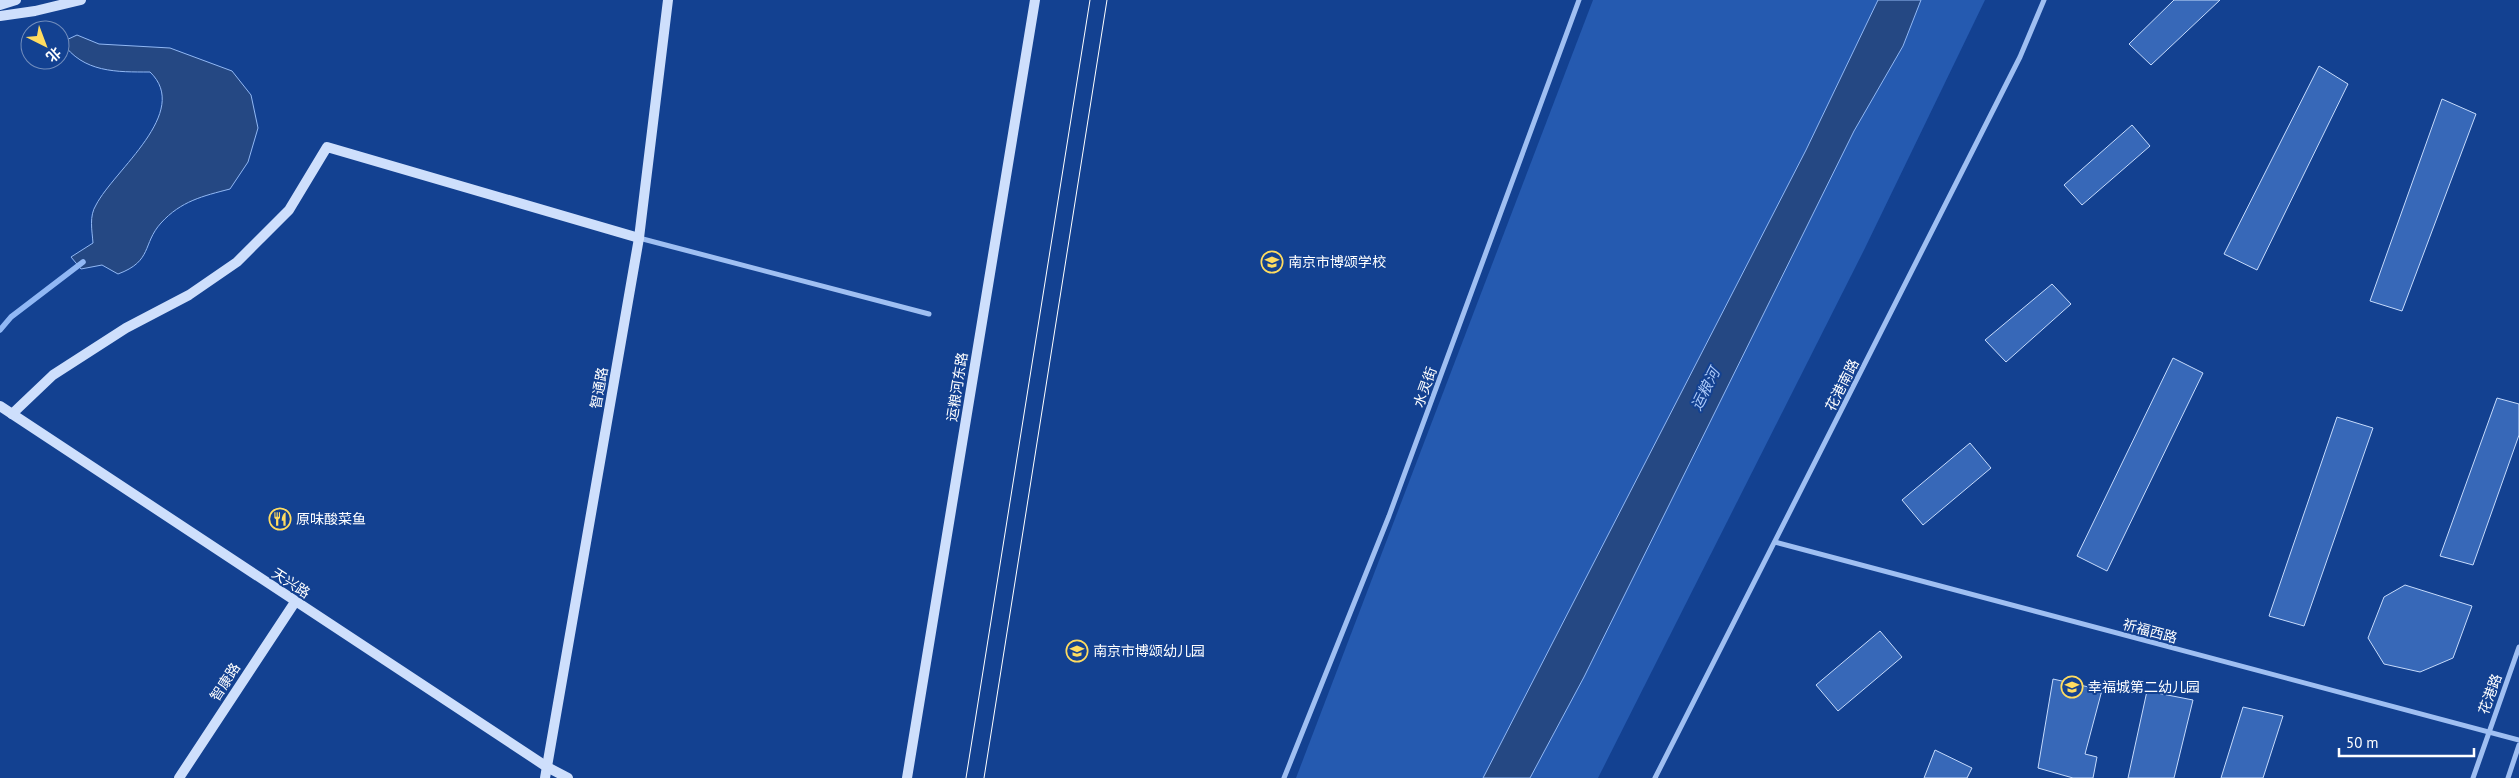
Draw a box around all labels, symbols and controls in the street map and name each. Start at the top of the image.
north arrow [20,20,70,70]
text: 北 [42,43,65,66]
school or university icon: 南京市博颂学校 [1260,250,1284,274]
place label: 南京市博颂学校 [1288,253,1386,271]
street label: 运粮河东路 [943,351,971,423]
street label: 花港南路 [1821,356,1863,414]
water label: 运粮河 [1686,362,1725,413]
street label: 水灵街 [1409,364,1441,410]
street label: 智通路 [586,366,612,410]
restaurant icon: 原味酸菜鱼 [268,507,292,531]
place label: 原味酸菜鱼 [296,510,366,528]
street label: 天兴路 [268,564,314,602]
street label: 祈福西路 [2121,615,2179,647]
school or university icon: 南京市博颂幼儿园 [1065,639,1089,663]
place label: 南京市博颂幼儿园 [1093,642,1205,660]
street label: 智康路 [206,659,244,705]
street label: 花港路 [2474,671,2506,717]
school or university icon: 幸福城第二幼儿园 [2060,675,2084,699]
place label: 幸福城第二幼儿园 [2088,678,2200,696]
scale bar [2339,726,2474,758]
text: 50 m [2346,733,2379,752]

